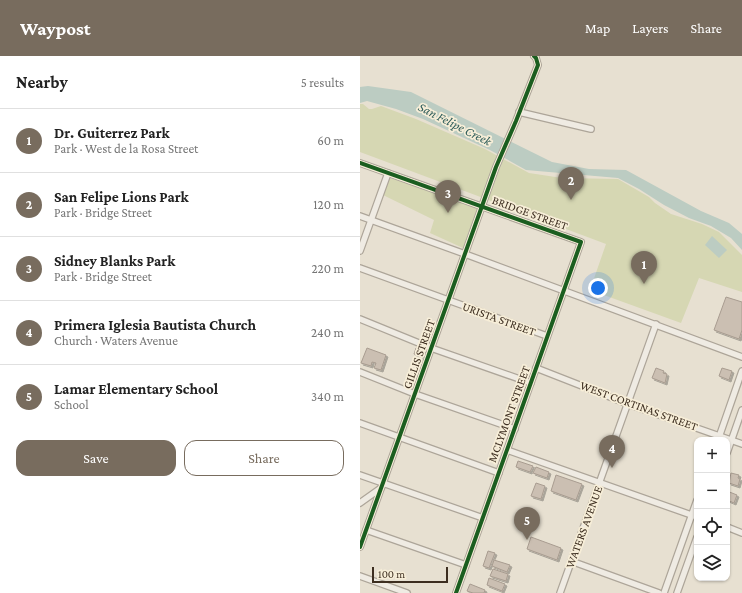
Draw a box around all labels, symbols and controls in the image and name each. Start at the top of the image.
text: Waypost [20,18,91,39]
text: Map [585,20,610,36]
text: Layers [632,20,669,36]
text: Share [691,20,722,36]
text: Nearby [16,73,68,92]
text: 5 results [301,75,344,90]
water label: San Felipe Creek [416,99,495,149]
text: Dr. Guiterrez Park [54,125,170,141]
text: 1 [27,133,31,148]
text: 60 m [317,133,344,148]
text: Park · West de la Rosa Street [54,141,198,156]
pin: 2 [558,167,584,200]
pin: 3 [435,180,461,213]
text: San Felipe Lions Park [54,189,189,205]
street label: BRIDGE STREET [490,193,570,233]
text: 2 [26,197,32,212]
text: 120 m [313,197,344,212]
text: Park · Bridge Street [54,205,152,220]
pin: 1 [631,251,657,284]
text: Sidney Blanks Park [54,253,175,269]
text: 3 [26,261,32,276]
text: 220 m [311,261,344,276]
text: Park · Bridge Street [54,269,152,284]
your location [588,278,608,298]
street label: URISTA STREET [460,299,538,339]
text: Primera Iglesia Bautista Church [54,317,256,333]
street label: GILLIS STREET [400,317,438,391]
text: 4 [25,325,33,340]
text: 240 m [311,325,344,340]
text: Church · Waters Avenue [54,333,178,348]
street label: MCLYMONT STREET [485,363,533,464]
street label: WEST CORTINAS STREET [578,378,700,434]
text: Lamar Elementary School [54,381,218,397]
text: 5 [26,389,32,404]
text: 340 m [311,389,344,404]
text: School [54,397,89,412]
pin: 4 [599,435,625,468]
map controls [694,437,730,581]
button: + [694,437,730,473]
button: Save [16,440,176,476]
button: Share [184,440,344,476]
button: − [694,473,730,509]
street label: WATERS AVENUE [563,483,606,570]
pin: 5 [514,507,540,540]
button: locate [694,509,730,545]
button: layers [694,545,730,581]
scale bar [372,565,448,584]
text: 100 m [378,568,405,580]

